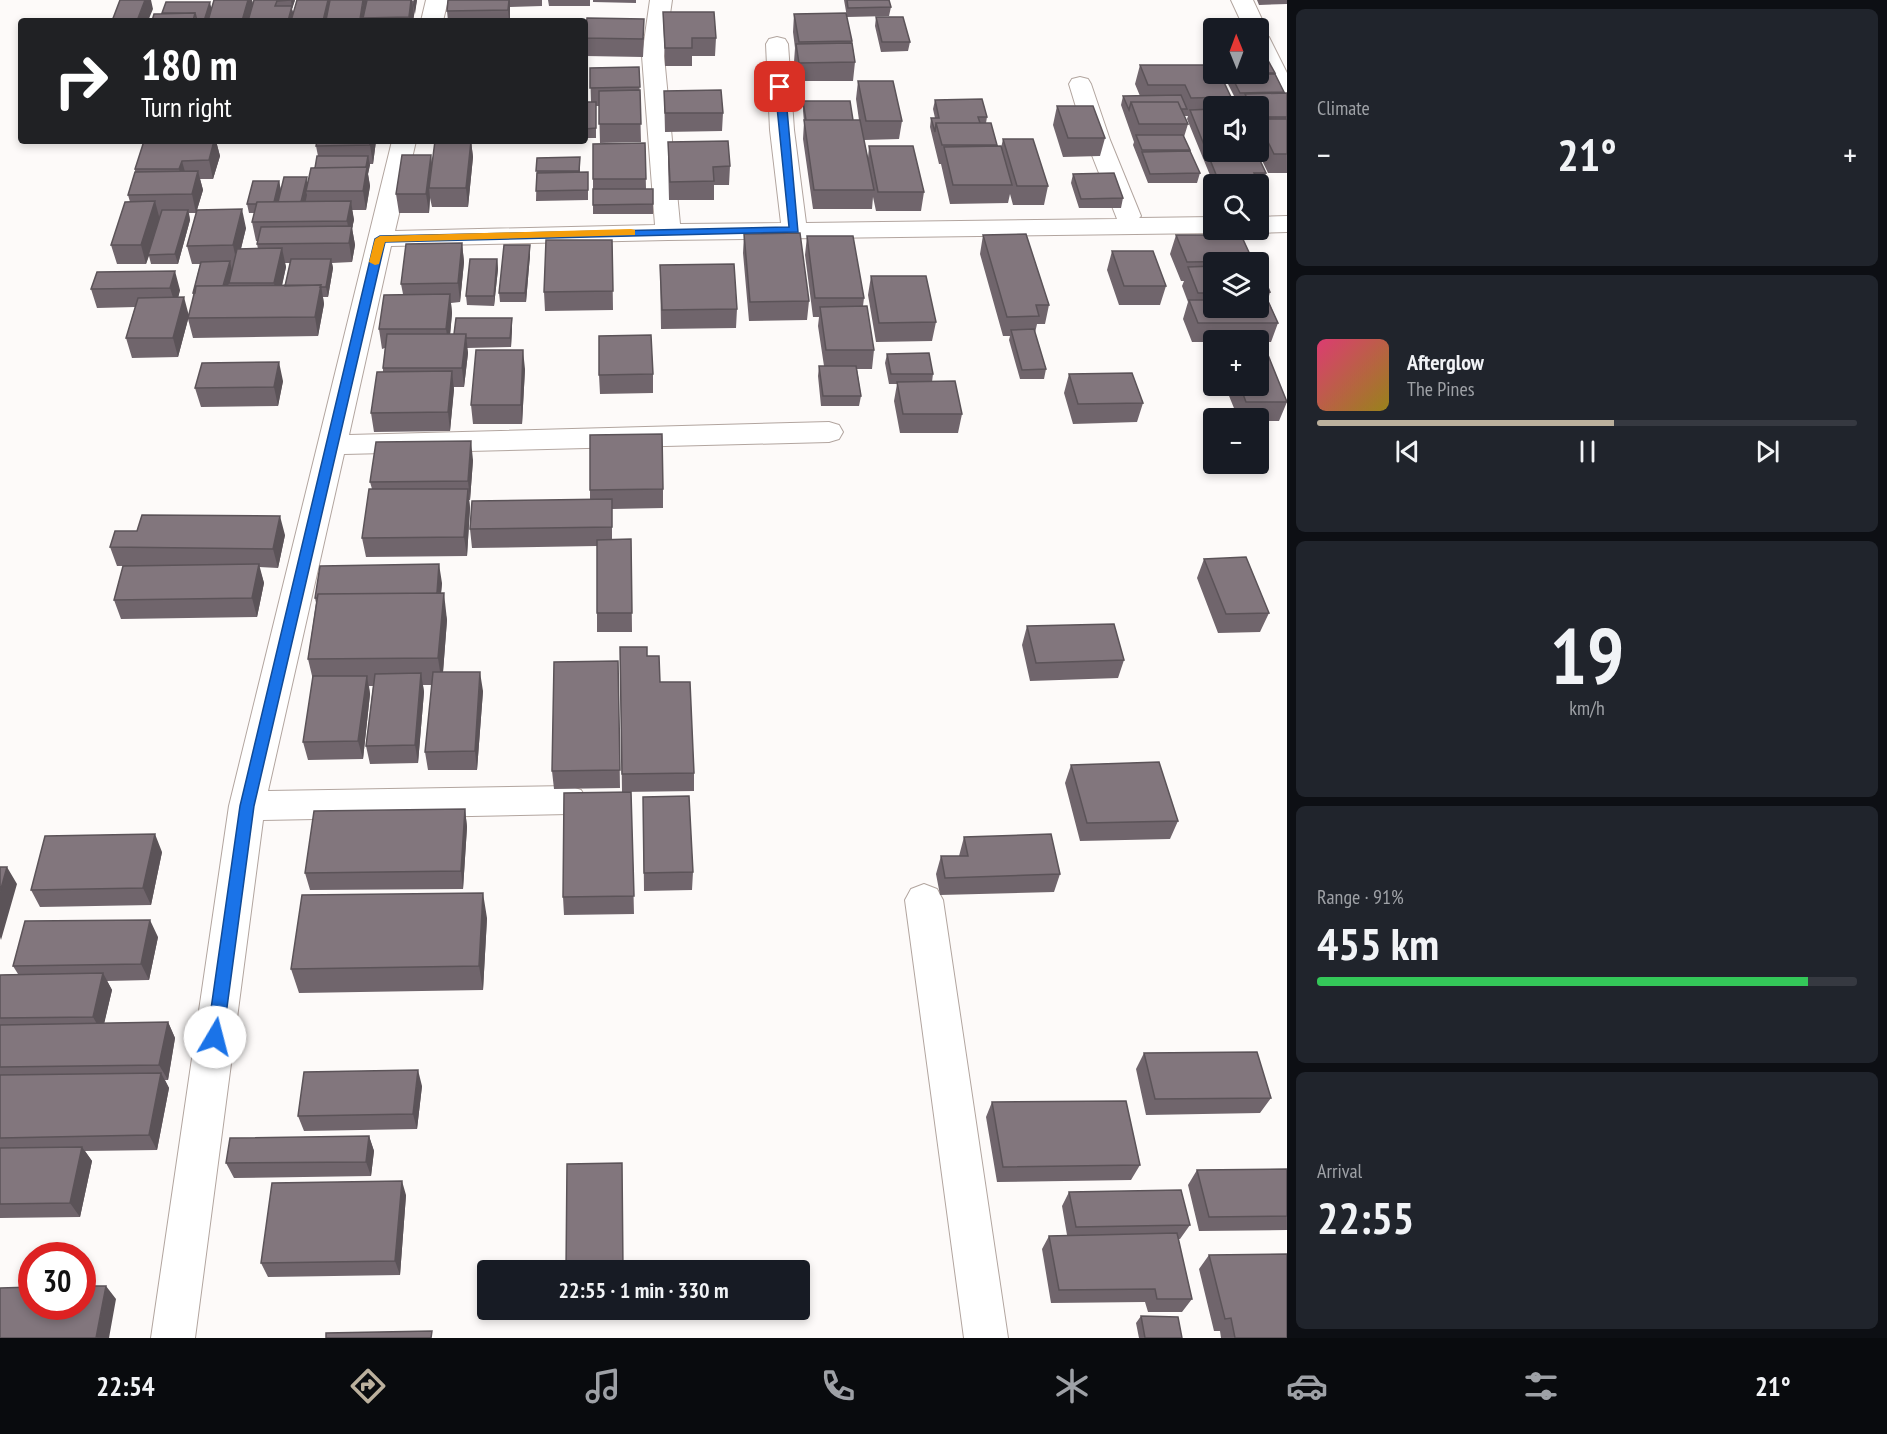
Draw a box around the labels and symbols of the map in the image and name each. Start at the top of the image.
north arrow [1203,18,1269,84]
pin [754,61,805,112]
position arrow [183,1005,247,1069]
speed limit sign: 30 [18,1242,96,1320]

